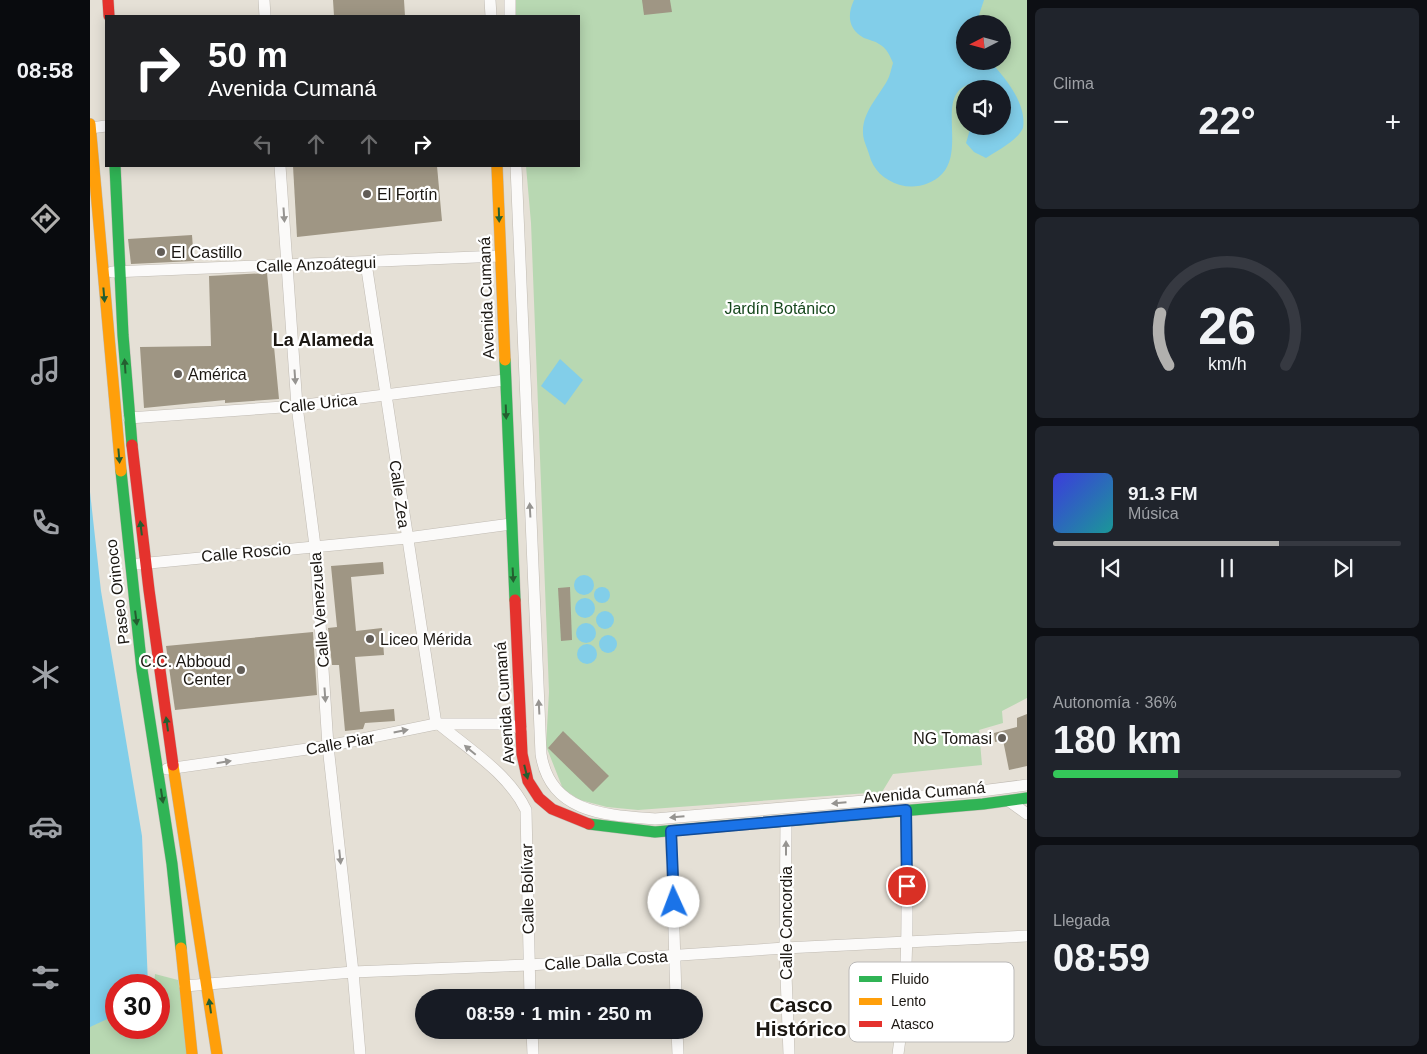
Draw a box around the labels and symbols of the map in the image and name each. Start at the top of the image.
north arrow [956,15,1011,70]
place label: El Fortín [377,186,437,203]
marker: El Fortín [361,188,373,200]
one-way arrow [280,207,288,223]
one-way arrow [495,207,503,223]
street label: Avenida Cumaná [476,236,497,359]
place label: El Castillo [171,244,242,261]
marker: El Castillo [155,246,167,258]
street label: Calle Anzoátegui [256,254,376,275]
one-way arrow [100,287,108,303]
park label: Jardín Botánico [724,300,836,317]
district label: La Alameda [273,330,374,350]
one-way arrow [121,358,129,374]
place label: América [188,366,247,383]
marker: América [172,368,184,380]
one-way arrow [292,369,300,385]
street label: Calle Urica [278,391,358,416]
one-way arrow [503,405,511,421]
one-way arrow [115,449,123,465]
street label: Calle Zea [386,459,413,529]
one-way arrow [525,502,533,518]
one-way arrow [137,520,145,536]
street label: Paseo Orinoco [103,538,132,646]
street label: Calle Roscio [201,540,292,565]
street label: Calle Venezuela [307,552,332,668]
one-way arrow [510,567,518,583]
one-way arrow [132,610,140,626]
place label: Liceo Mérida [380,631,472,648]
marker: Liceo Mérida [364,633,376,645]
street label: Avenida Cumaná [492,641,517,765]
place label: C.C. Abboud Center [140,653,232,688]
marker: C.C. Abboud Center [235,664,247,676]
one-way arrow [321,688,329,704]
one-way arrow [535,699,543,715]
one-way arrow [163,716,171,732]
one-way arrow [394,727,410,735]
street label: Calle Piar [304,729,376,758]
place label: NG Tomasi [913,730,992,747]
marker: NG Tomasi [996,732,1008,744]
one-way arrow [463,744,476,755]
one-way arrow [216,757,232,765]
one-way arrow [522,764,530,779]
street label: Avenida Cumaná [862,779,986,806]
one-way arrow [159,788,167,804]
one-way arrow [831,799,847,807]
one-way arrow [669,814,685,822]
one-way arrow [782,840,790,856]
street label: Calle Bolívar [518,843,537,934]
one-way arrow [336,849,344,865]
pin [886,865,928,907]
street label: Calle Concordia [778,866,795,980]
position arrow [647,875,699,927]
street label: Calle Dalla Costa [544,948,668,973]
legend [849,962,1014,1042]
text: Fluido [891,971,929,987]
speed limit sign: 30 [105,974,170,1039]
district label: Casco Histórico [755,993,847,1040]
text: Lento [891,993,926,1009]
one-way arrow [206,997,214,1013]
text: Atasco [891,1016,934,1032]

